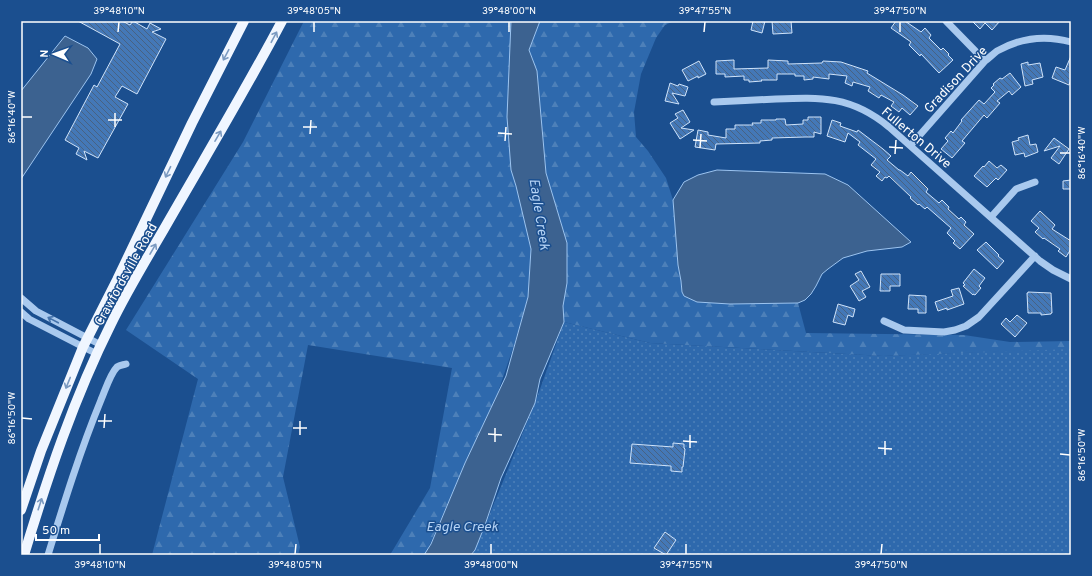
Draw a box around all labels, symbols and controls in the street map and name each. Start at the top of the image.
text: 39°48'10"N [93,5,145,18]
text: 39°48'05"N [287,5,341,18]
text: 39°48'00"N [482,5,536,18]
text: 39°47'55"N [679,5,731,18]
text: 39°47'50"N [873,5,927,18]
one-way arrow [270,32,278,44]
north arrow [34,34,74,74]
street label: Gradison Drive [921,44,992,117]
text: N [38,49,52,58]
one-way arrow [222,49,229,61]
text: 86°16'40"W [6,90,19,144]
street label: Fullerton Drive [877,105,954,172]
text: 86°16'40"W [1076,126,1089,180]
one-way arrow [214,131,222,143]
one-way arrow [164,166,171,178]
water label: Eagle Creek [524,177,553,252]
street label: Crawfordsville Road [92,221,162,329]
one-way arrow [149,243,157,255]
one-way arrow [47,315,59,323]
one-way arrow [64,377,71,389]
text: 86°16'50"W [6,391,19,445]
text: 86°16'50"W [1076,428,1089,482]
one-way arrow [36,499,44,511]
scale bar [36,516,99,542]
water label: Eagle Creek [426,519,499,536]
text: 50 m [42,523,70,539]
text: 39°48'10"N [74,559,126,572]
text: 39°48'05"N [268,559,322,572]
text: 39°48'00"N [464,559,518,572]
text: 39°47'55"N [660,559,712,572]
text: 39°47'50"N [854,559,908,572]

